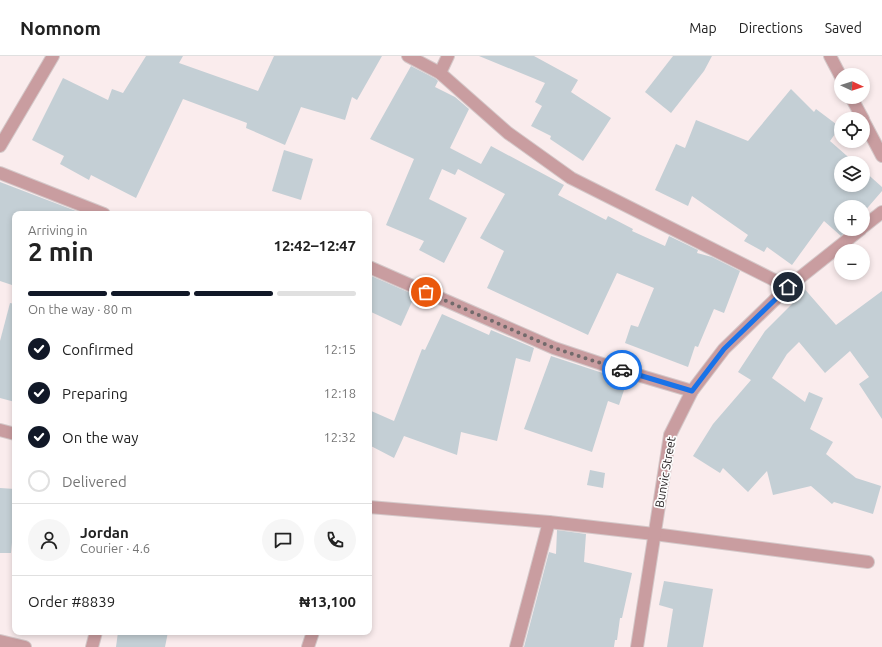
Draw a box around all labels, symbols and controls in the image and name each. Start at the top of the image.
text: Nomnom [20,17,101,39]
text: Map [689,20,717,36]
text: Directions [739,20,803,36]
text: Saved [825,20,862,36]
north arrow [834,68,870,104]
map controls [834,68,870,280]
button: locate [834,112,870,148]
button: layers [834,156,870,192]
button: + [834,200,870,236]
text: Arriving in [28,223,87,237]
text: 2 min [28,237,94,266]
text: 12:42–12:47 [273,237,356,254]
button: − [834,244,870,280]
pin [771,270,805,304]
pin [409,275,443,309]
icon: home [777,276,799,298]
icon: bag [415,281,437,303]
text: On the way · 80 m [28,302,132,316]
icon: check [28,338,50,360]
text: Confirmed [62,341,134,358]
text: 12:15 [323,342,356,356]
courier [602,350,642,390]
icon: car [611,359,633,381]
icon: check [28,382,50,404]
text: Preparing [62,385,128,402]
text: 12:18 [323,386,356,400]
icon: check [28,426,50,448]
text: On the way [62,429,138,446]
text: 12:32 [323,430,356,444]
street label: Bunvic Street [652,435,678,509]
text: Delivered [62,473,127,490]
button: person [28,519,70,561]
button: chat [262,519,304,561]
button: phone [314,519,356,561]
text: Jordan [80,524,129,541]
text: Courier · 4.6 [80,541,150,555]
text: Order #8839 [28,593,115,610]
text: ₦13,100 [299,593,356,610]

